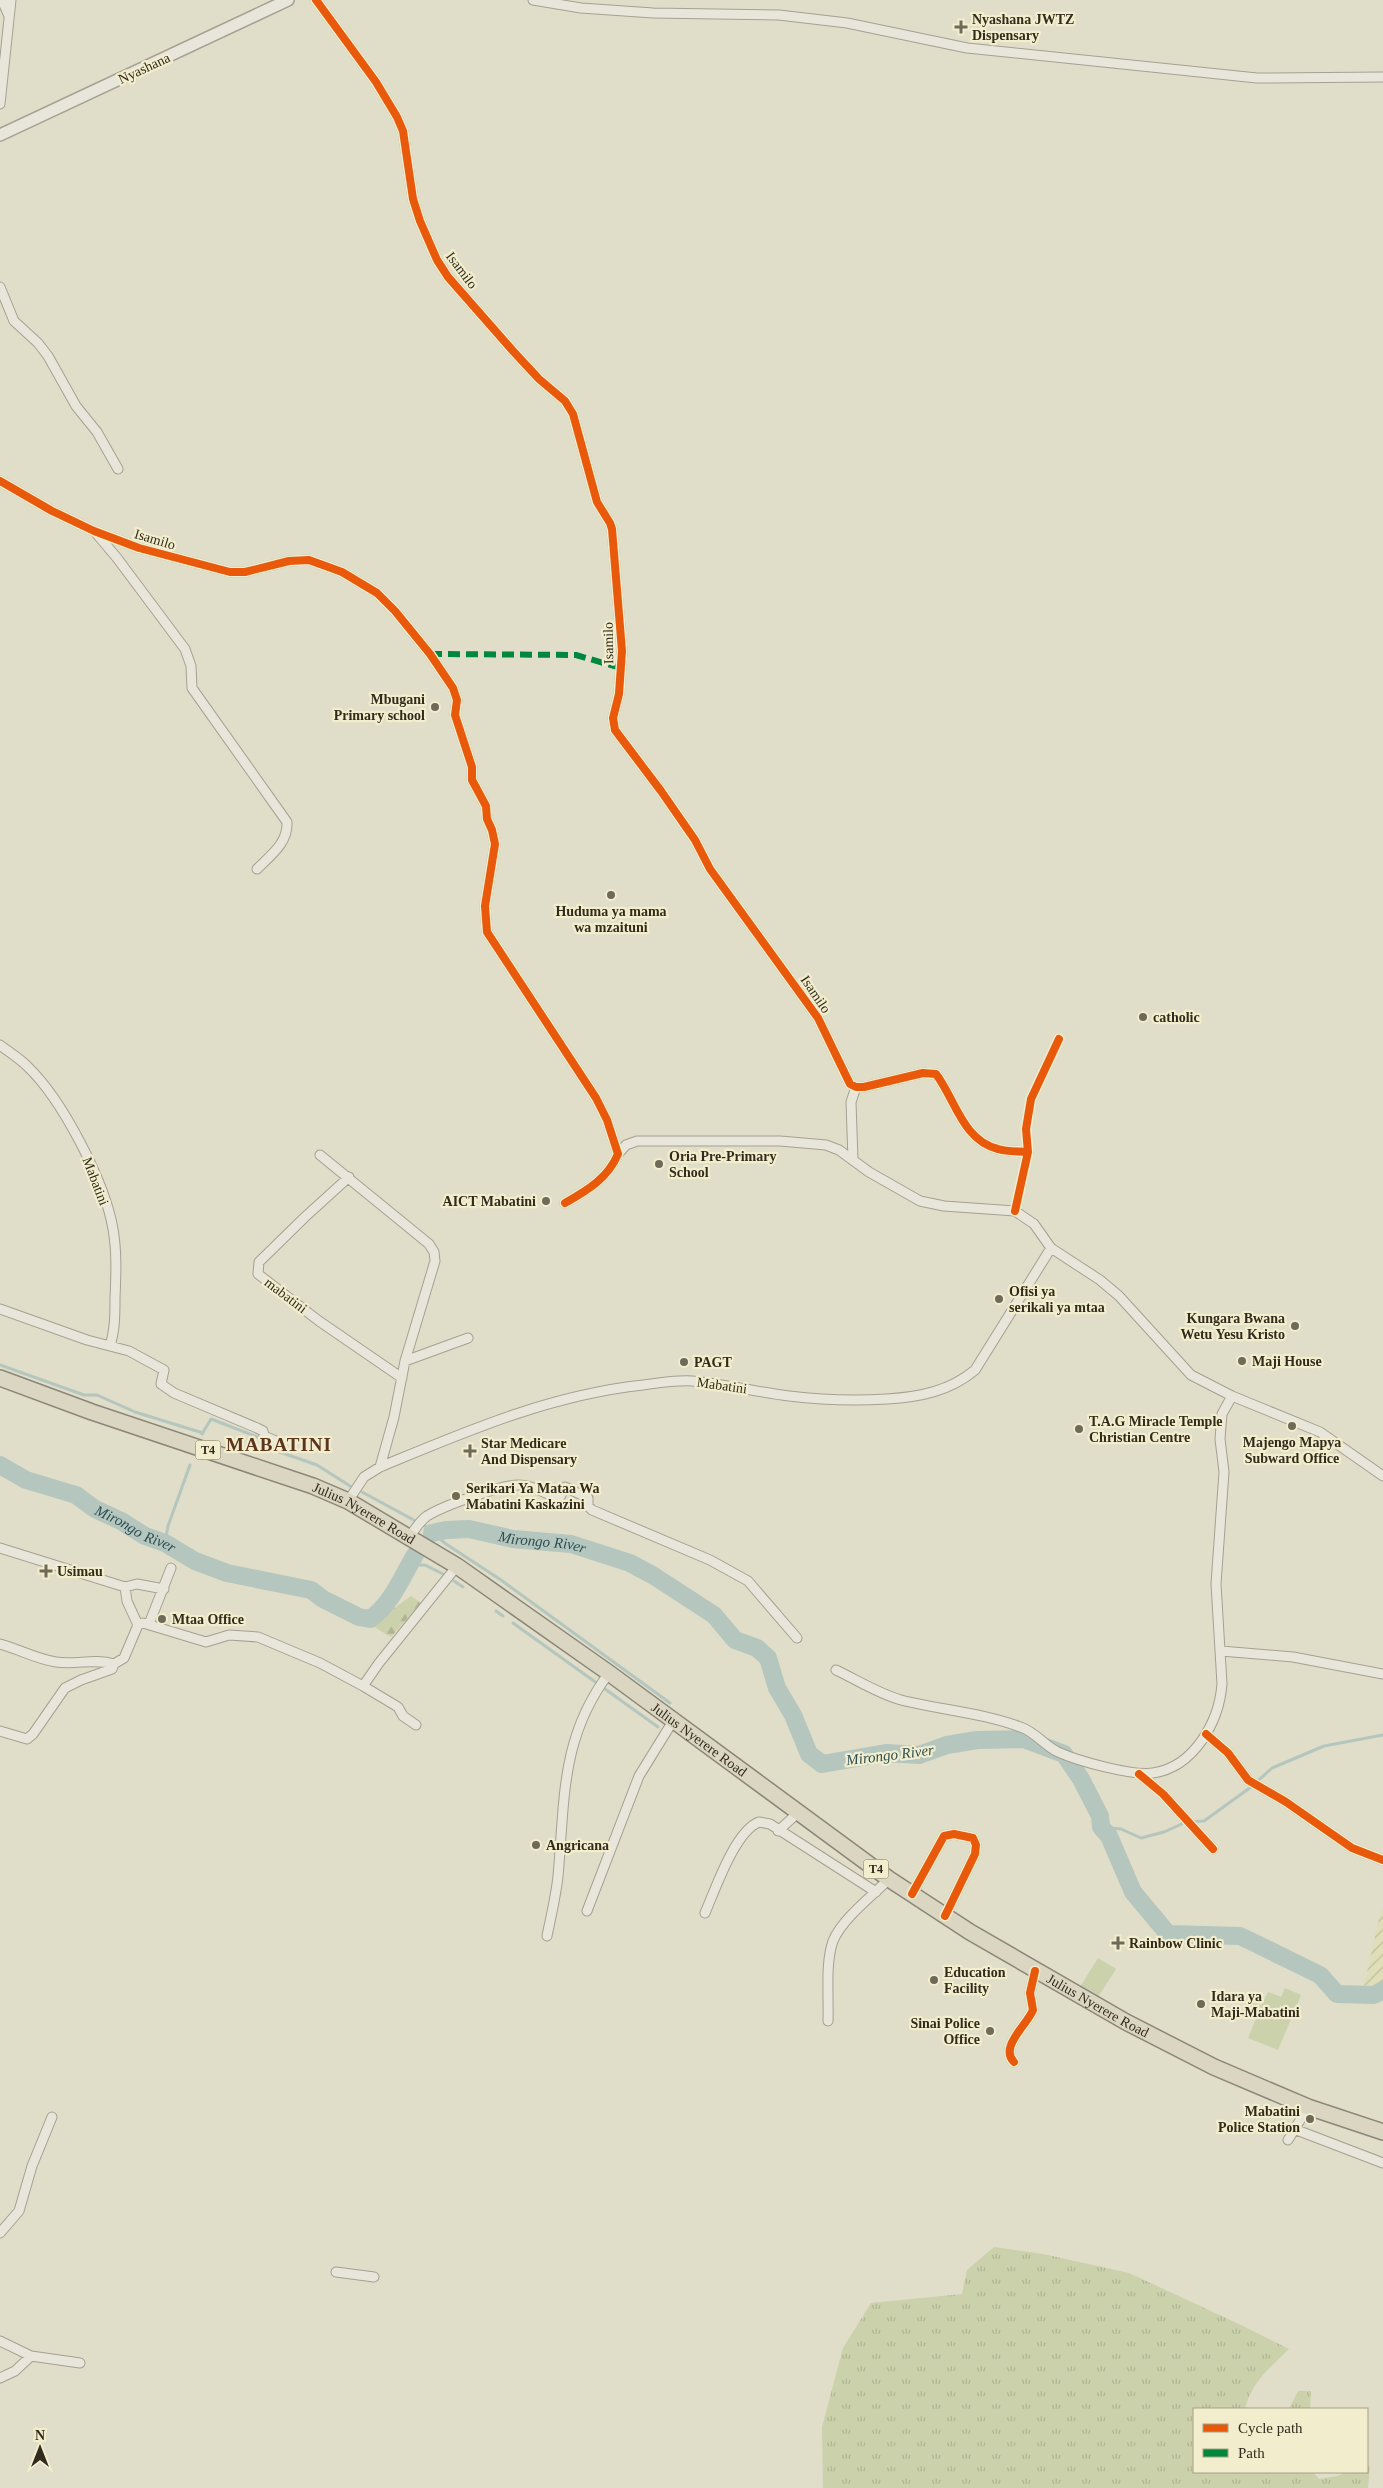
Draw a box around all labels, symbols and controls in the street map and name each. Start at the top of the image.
place label: Nyashana JWTZ Dispensary [972,12,1074,43]
marker: Nyashana JWTZ Dispensary [954,20,968,34]
street label: Nyashana [116,50,173,87]
street label: Isamilo [443,249,480,292]
street label: Isamilo [133,526,177,553]
street label: Isamilo [601,622,616,664]
place label: Mbugani Primary school [334,692,425,723]
marker: Mbugani Primary school [429,701,441,713]
marker: Huduma ya mama wa mzaituni [605,889,617,901]
place label: Huduma ya mama wa mzaituni [555,904,667,935]
street label: Isamilo [798,973,834,1016]
place label: catholic [1153,1010,1200,1025]
marker: catholic [1137,1011,1149,1023]
place label: Oria Pre-Primary School [669,1149,776,1180]
street label: Mabatini [79,1155,112,1208]
marker: Oria Pre-Primary School [653,1158,665,1170]
place label: AICT Mabatini [443,1194,536,1209]
marker: AICT Mabatini [540,1195,552,1207]
street label: mabatini [262,1275,310,1316]
place label: Ofisi ya serikali ya mtaa [1009,1284,1105,1315]
marker: Ofisi ya serikali ya mtaa [993,1293,1005,1305]
place label: Kungara Bwana Wetu Yesu Kristo [1181,1311,1285,1342]
marker: Kungara Bwana Wetu Yesu Kristo [1289,1320,1301,1332]
place label: Maji House [1252,1354,1322,1369]
place label: PAGT [694,1355,733,1370]
marker: Maji House [1236,1355,1248,1367]
marker: PAGT [678,1356,690,1368]
street label: Mabatini [696,1375,748,1396]
place label: T.A.G Miracle Temple Christian Centre [1089,1414,1223,1445]
marker: Majengo Mapya Subward Office [1286,1420,1298,1432]
marker: T.A.G Miracle Temple Christian Centre [1073,1423,1085,1435]
district label: MABATINI [226,1434,332,1455]
place label: Majengo Mapya Subward Office [1243,1435,1341,1466]
place label: Star Medicare And Dispensary [481,1436,577,1467]
road number: T4 [196,1440,220,1460]
marker: Star Medicare And Dispensary [463,1444,477,1458]
street label: Julius Nyerere Road [310,1480,418,1547]
place label: Serikari Ya Mataa Wa Mabatini Kaskazini [466,1481,599,1512]
marker: Serikari Ya Mataa Wa Mabatini Kaskazini [450,1490,462,1502]
water label: Mirongo River [92,1502,179,1556]
water label: Mirongo River [496,1528,588,1556]
marker: Usimau [39,1564,53,1578]
place label: Usimau [57,1564,103,1579]
place label: Mtaa Office [172,1612,244,1627]
marker: Mtaa Office [156,1613,168,1625]
street label: Julius Nyerere Road [648,1700,749,1780]
water label: Mirongo River [844,1742,935,1768]
place label: Angricana [546,1838,609,1853]
marker: Angricana [530,1839,542,1851]
road number: T4 [864,1860,888,1878]
marker: Rainbow Clinic [1111,1936,1125,1950]
place label: Rainbow Clinic [1129,1936,1222,1951]
place label: Education Facility [944,1965,1006,1996]
street label: Julius Nyerere Road [1044,1971,1151,2040]
marker: Education Facility [928,1974,940,1986]
place label: Idara ya Maji-Mabatini [1211,1989,1300,2020]
marker: Idara ya Maji-Mabatini [1195,1998,1207,2010]
place label: Sinai Police Office [910,2016,980,2047]
marker: Sinai Police Office [984,2025,996,2037]
place label: Mabatini Police Station [1218,2104,1300,2135]
marker: Mabatini Police Station [1304,2113,1316,2125]
legend [1193,2408,1368,2473]
text: Cycle path [1238,2420,1303,2436]
north arrow [15,2423,65,2473]
text: N [35,2428,45,2443]
text: Path [1238,2445,1265,2461]

